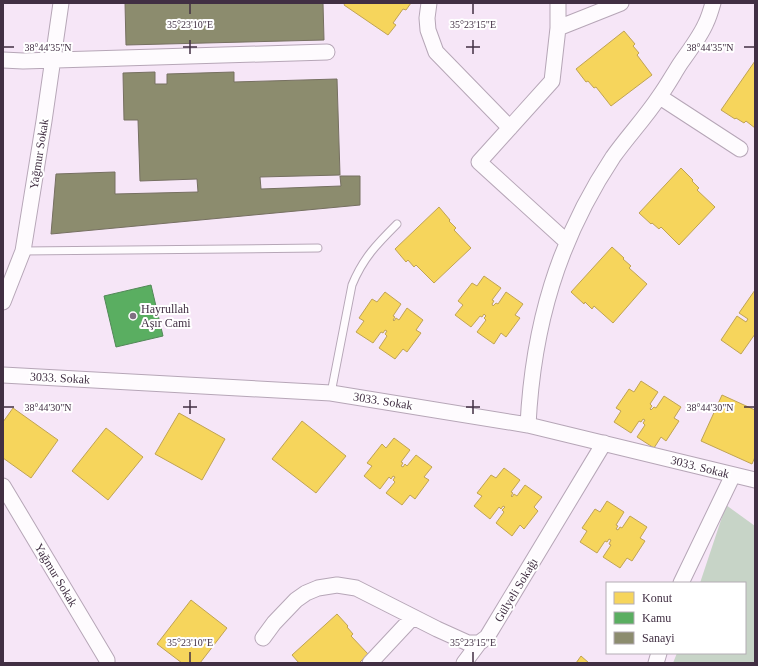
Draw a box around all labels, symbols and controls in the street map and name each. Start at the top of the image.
text: 35°23'10"E [167,19,213,30]
text: 35°23'15"E [450,19,496,30]
text: 38°44'35"N [24,42,72,53]
text: 38°44'35"N [686,42,734,53]
street label: Yağmur Sokak [27,118,51,190]
place label: Hayrullah Aşır Cami [141,302,191,330]
marker: Hayrullah Aşır Cami [128,311,138,321]
street label: 3033. Sokak [30,369,90,387]
street label: 3033. Sokak [352,389,414,413]
text: 38°44'30"N [24,402,72,413]
text: 38°44'30"N [686,402,734,413]
street label: 3033. Sokak [669,453,731,481]
street label: Yağmur Sokak [32,541,80,609]
street label: Gülyeli Sokağı [491,555,541,625]
legend [606,582,746,654]
text: Konut [642,591,673,605]
text: Kamu [642,611,671,625]
text: Sanayi [642,631,675,645]
text: 35°23'10"E [167,637,213,648]
text: 35°23'15"E [450,637,496,648]

